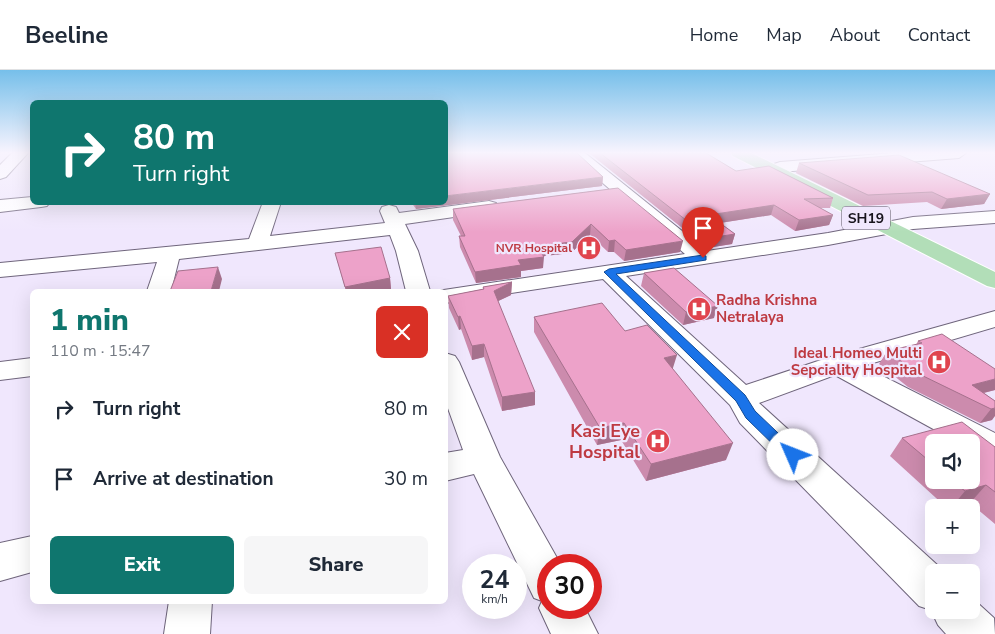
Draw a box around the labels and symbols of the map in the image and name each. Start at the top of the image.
road number: SH19 [842,206,890,230]
pin [682,207,724,258]
hospital icon: NVR Hospital [576,235,602,261]
place label: NVR Hospital [496,240,572,256]
place label: Radha Krishna Netralaya [716,290,817,327]
hospital icon: Radha Krishna Netralaya [686,296,712,322]
place label: Ideal Homeo Multi Sepciality Hospital [791,343,922,380]
hospital icon: Ideal Homeo Multi Sepciality Hospital [926,349,952,375]
place label: Kasi Eye Hospital [569,419,640,464]
hospital icon: Kasi Eye Hospital [645,428,671,454]
position arrow [766,428,818,480]
speed limit sign: 30 [537,554,602,619]

